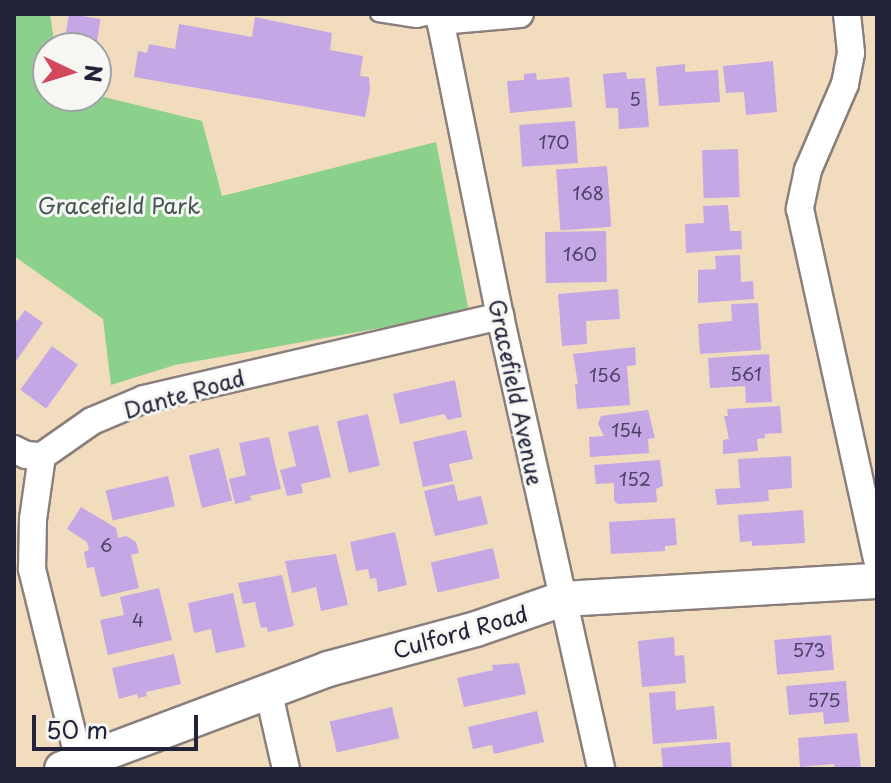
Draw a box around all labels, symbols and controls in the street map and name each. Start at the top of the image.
north arrow [32,32,112,112]
text: N [77,64,112,83]
house number: 5 [629,88,641,110]
house number: 170 [539,131,569,153]
house number: 168 [572,182,604,204]
park label: Gracefield Park [37,192,201,218]
house number: 160 [563,243,597,265]
street label: Gracefield Avenue [484,297,550,487]
street label: Dante Road [120,363,248,423]
house number: 561 [730,363,762,385]
house number: 156 [589,364,621,386]
house number: 154 [611,419,643,441]
house number: 152 [619,468,651,490]
house number: 6 [100,534,112,556]
street label: Culford Road [390,599,530,663]
house number: 4 [132,609,144,631]
house number: 573 [793,639,825,661]
house number: 575 [807,689,841,711]
scale bar [36,699,202,749]
text: 50 m [46,711,108,747]

